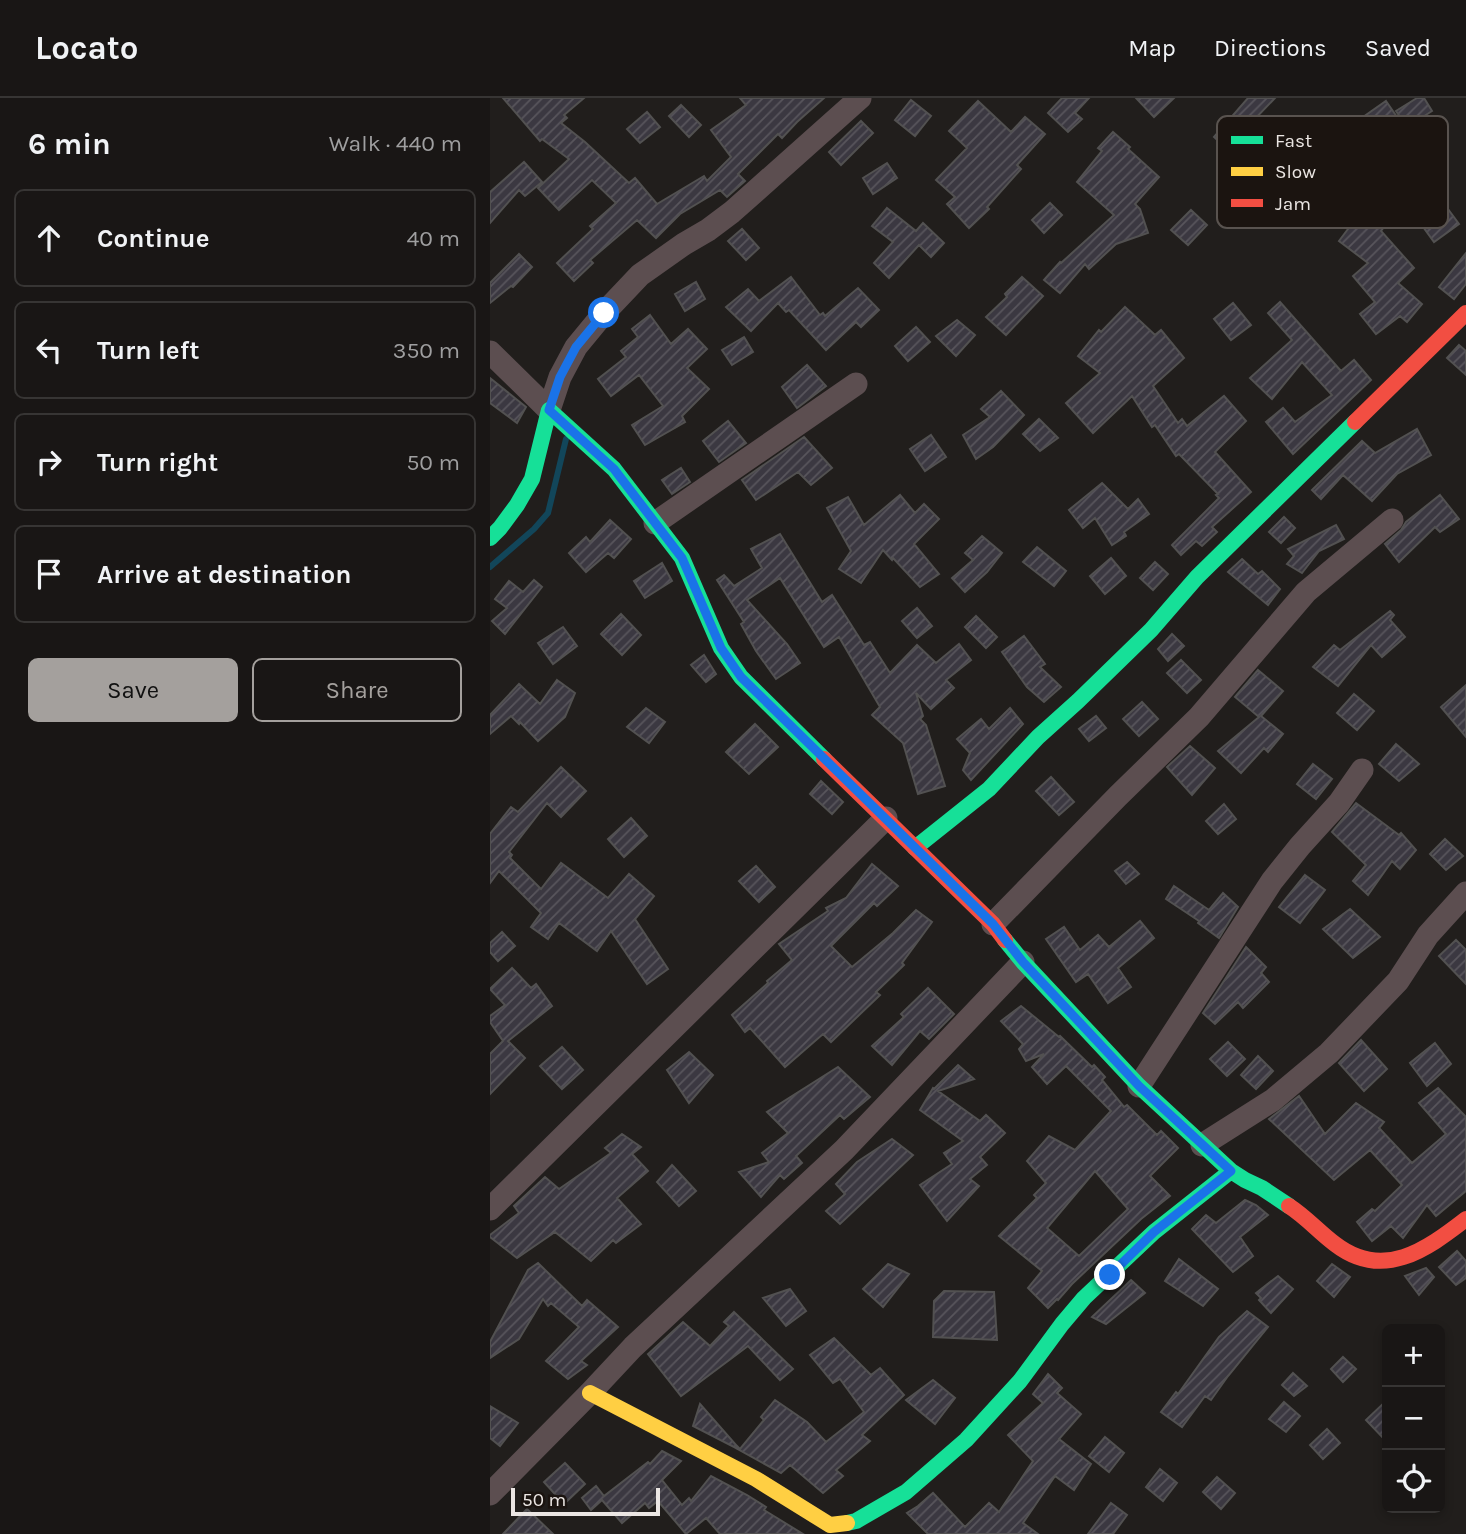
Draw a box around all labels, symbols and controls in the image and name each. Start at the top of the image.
text: Locato [35,29,138,67]
text: Map [1128,34,1176,62]
text: Directions [1214,34,1327,62]
text: Saved [1365,34,1431,62]
legend [1217,116,1448,228]
text: 6 min [28,126,111,162]
text: Walk · 440 m [329,130,462,157]
text: Fast [1275,130,1312,152]
text: Slow [1275,161,1316,183]
text: Jam [1275,193,1311,215]
icon: ahead [30,219,68,257]
text: Continue [97,223,209,254]
text: 40 m [407,225,460,252]
route start [588,297,619,328]
icon: left [30,331,68,369]
text: Turn left [97,335,199,366]
text: 350 m [393,337,460,364]
icon: right [30,443,68,481]
text: Turn right [97,447,218,478]
text: 50 m [406,449,460,476]
icon: arrive [30,555,68,593]
text: Arrive at destination [97,559,351,590]
button: Save [28,658,238,722]
button: Share [252,658,462,722]
route end [1094,1259,1125,1290]
map controls [1382,1324,1445,1513]
button: + [1382,1324,1445,1387]
button: − [1382,1387,1445,1450]
button: locate [1382,1450,1445,1513]
scale bar [511,1485,660,1517]
text: 50 m [522,1489,566,1511]

